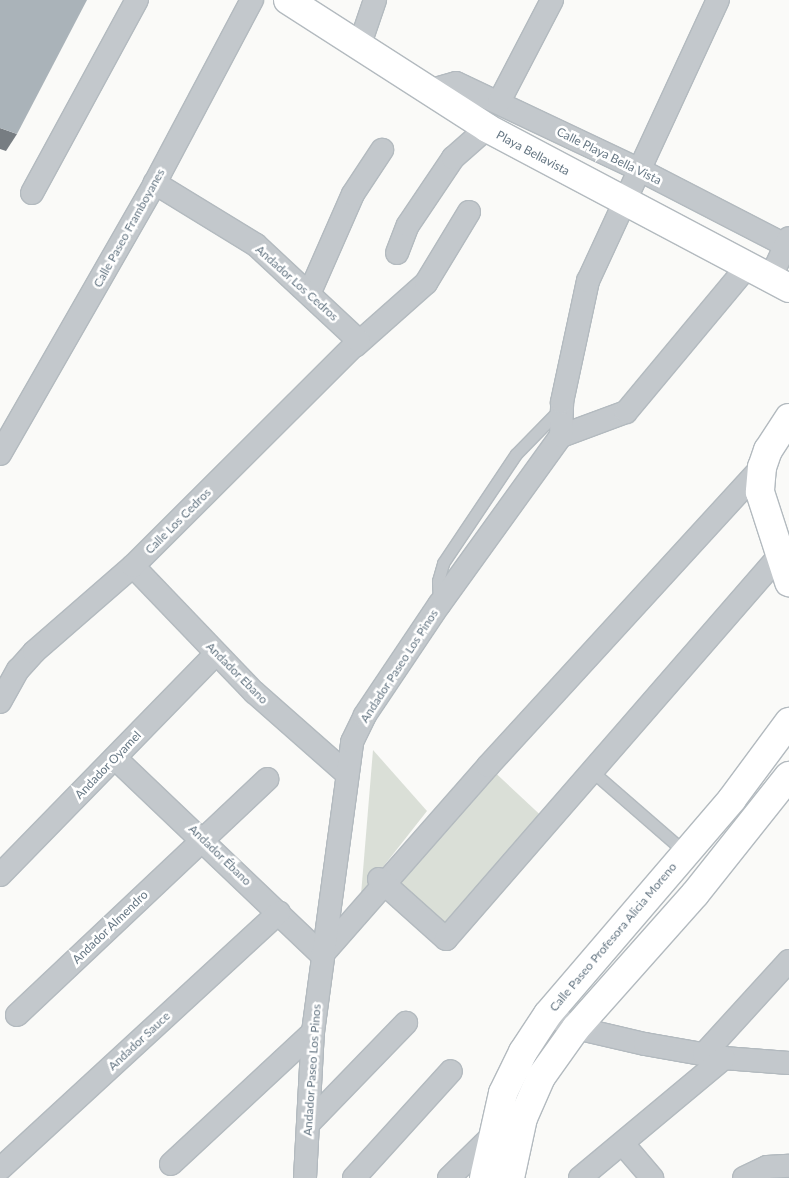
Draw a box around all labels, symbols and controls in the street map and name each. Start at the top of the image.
street label: Calle Playa Bella Vista [554,124,664,188]
street label: Playa Bellavista [494,128,572,178]
street label: Calle Paseo Framboyanes [90,166,168,290]
street label: Andador Los Cedros [253,242,341,324]
street label: Calle Los Cedros [142,485,214,557]
street label: Andador Paseo Los Pinos [357,607,441,725]
street label: Andador Ebano [203,639,271,707]
street label: Andador Oyamel [72,728,144,802]
street label: Andador Ébano [186,822,254,888]
street label: Calle Paseo Profesora Alicia Moreno [546,860,680,1014]
street label: Andador Almendro [69,887,151,967]
street label: Andador Paseo Los Pinos [300,1003,324,1137]
street label: Andador Sauce [105,1009,173,1073]

